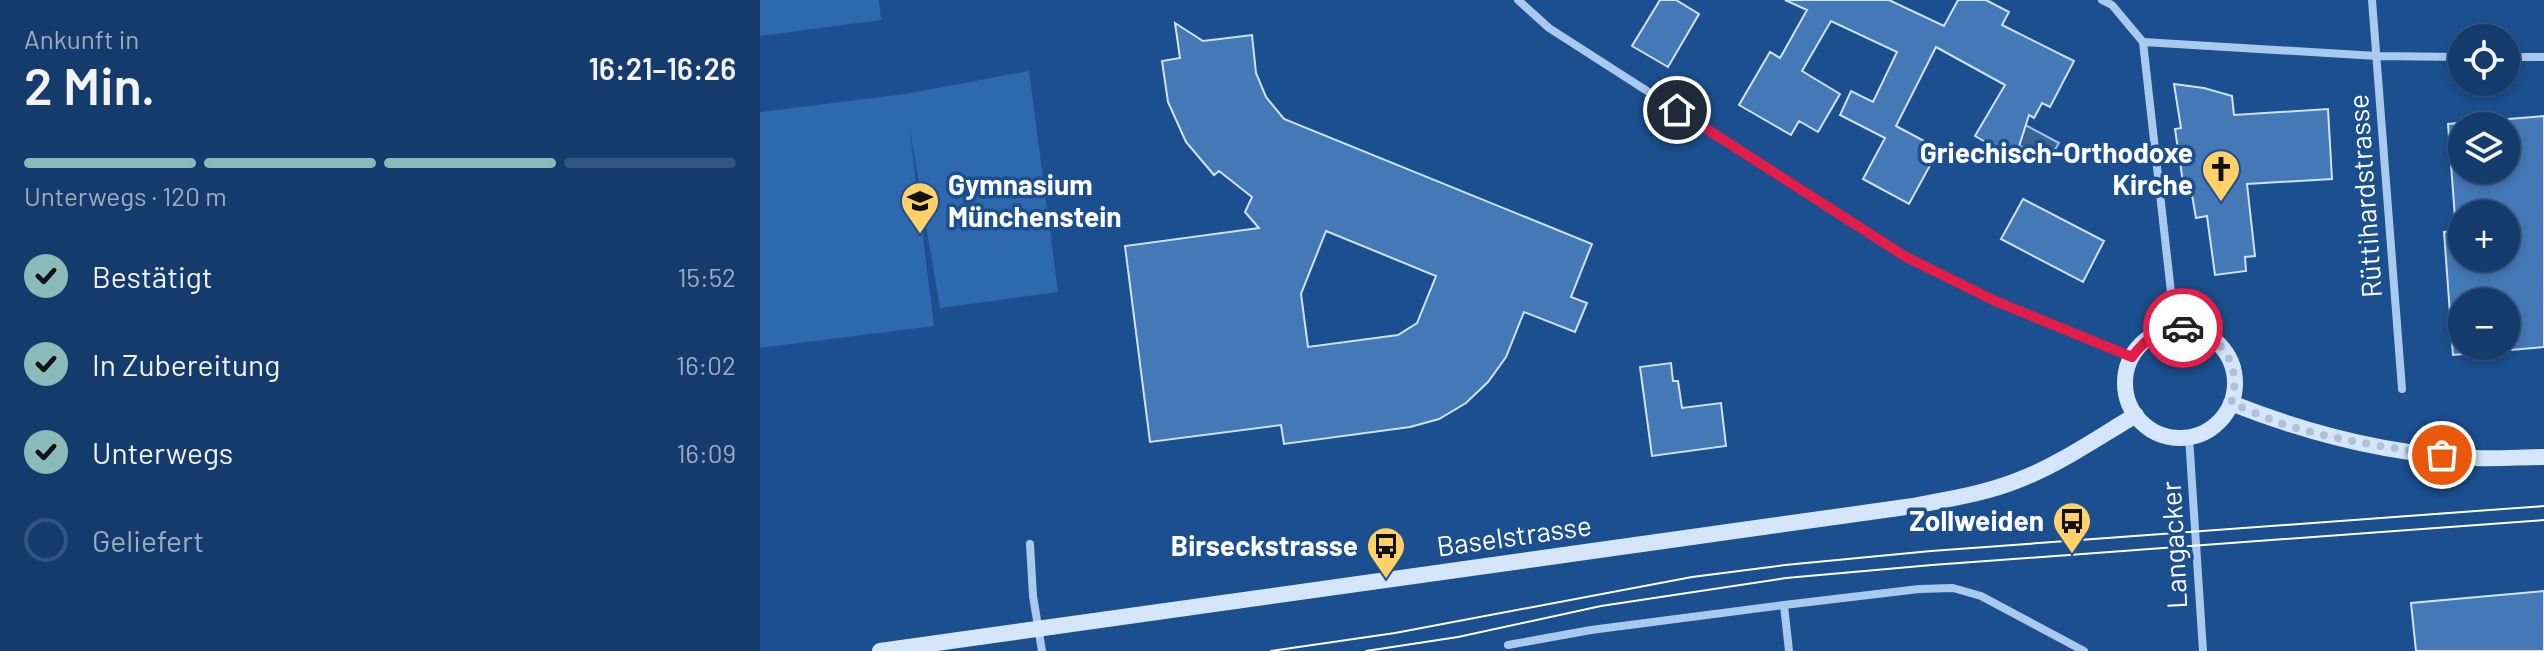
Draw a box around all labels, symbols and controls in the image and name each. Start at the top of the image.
text: Ankunft in [24,23,139,54]
map controls [2448,24,2520,360]
button: locate [2448,24,2520,96]
text: 16:21–16:26 [589,50,736,86]
text: 2 Min. [24,53,155,115]
pin [1643,76,1711,144]
icon: home [1655,88,1699,132]
street label: Rüttihardstrasse [2340,93,2388,299]
button: layers [2448,112,2520,184]
place label: Griechisch-Orthodoxe Kirche [1920,135,2193,201]
church icon: Griechisch-Orthodoxe Kirche [2200,148,2242,203]
place label: Gymnasium Münchenstein [948,167,1122,233]
text: Unterwegs · 120 m [24,180,227,211]
school or university icon: Gymnasium Münchenstein [899,180,941,235]
button: + [2448,200,2520,272]
icon: check [24,254,68,298]
text: Bestätigt [92,258,213,294]
text: 15:52 [677,261,736,292]
courier [2143,288,2223,368]
button: − [2448,288,2520,360]
icon: car [2161,306,2205,350]
icon: check [24,342,68,386]
text: In Zubereitung [92,346,280,382]
text: 16:02 [676,349,736,380]
pin [2408,421,2476,489]
icon: check [24,430,68,474]
icon: bag [2420,433,2464,477]
text: Unterwegs [92,434,233,470]
text: 16:09 [676,437,736,468]
street label: Langacker [2153,480,2193,610]
bus stop icon: Zollweiden [2051,500,2093,555]
place label: Zollweiden [1909,503,2044,537]
street label: Baselstrasse [1434,507,1593,563]
text: Geliefert [92,522,204,558]
bus stop icon: Birseckstrasse [1365,525,1407,580]
place label: Birseckstrasse [1171,528,1358,562]

